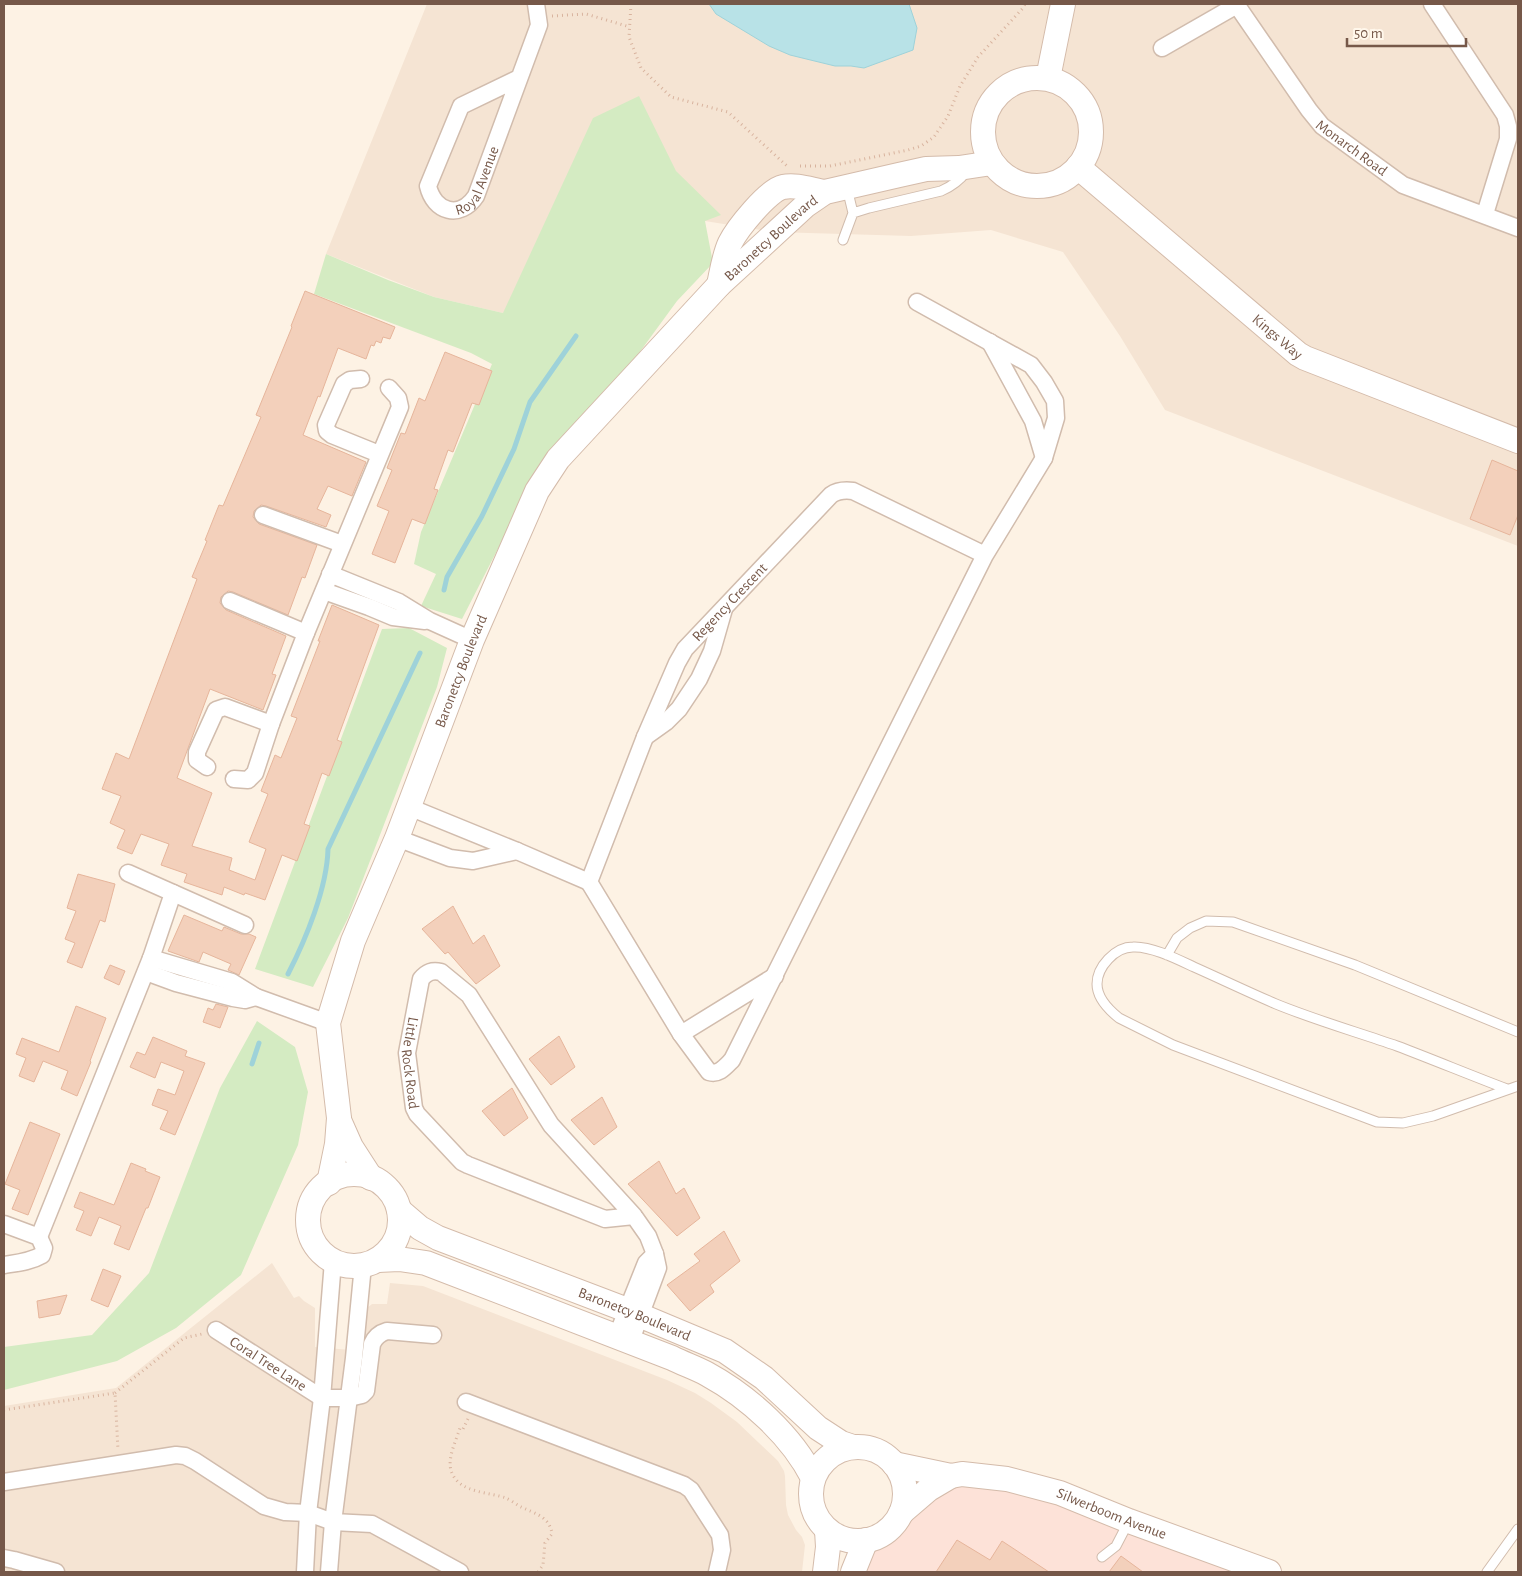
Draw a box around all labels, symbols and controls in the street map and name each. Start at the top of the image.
scale bar [1347,15,1466,47]
text: 50 m [1354,26,1383,41]
street label: Monarch Road [1313,117,1390,179]
street label: Royal Avenue [453,144,501,218]
street label: Baronetcy Boulevard [721,192,820,284]
street label: Kings Way [1250,311,1305,363]
street label: Regency Crescent [689,560,770,644]
street label: Baronetcy Boulevard [432,612,490,730]
street label: Little Rock Road [399,1016,422,1110]
street label: Baronetcy Boulevard [576,1285,693,1343]
street label: Coral Tree Lane [227,1333,309,1394]
street label: Silwerboom Avenue [1055,1485,1169,1542]

